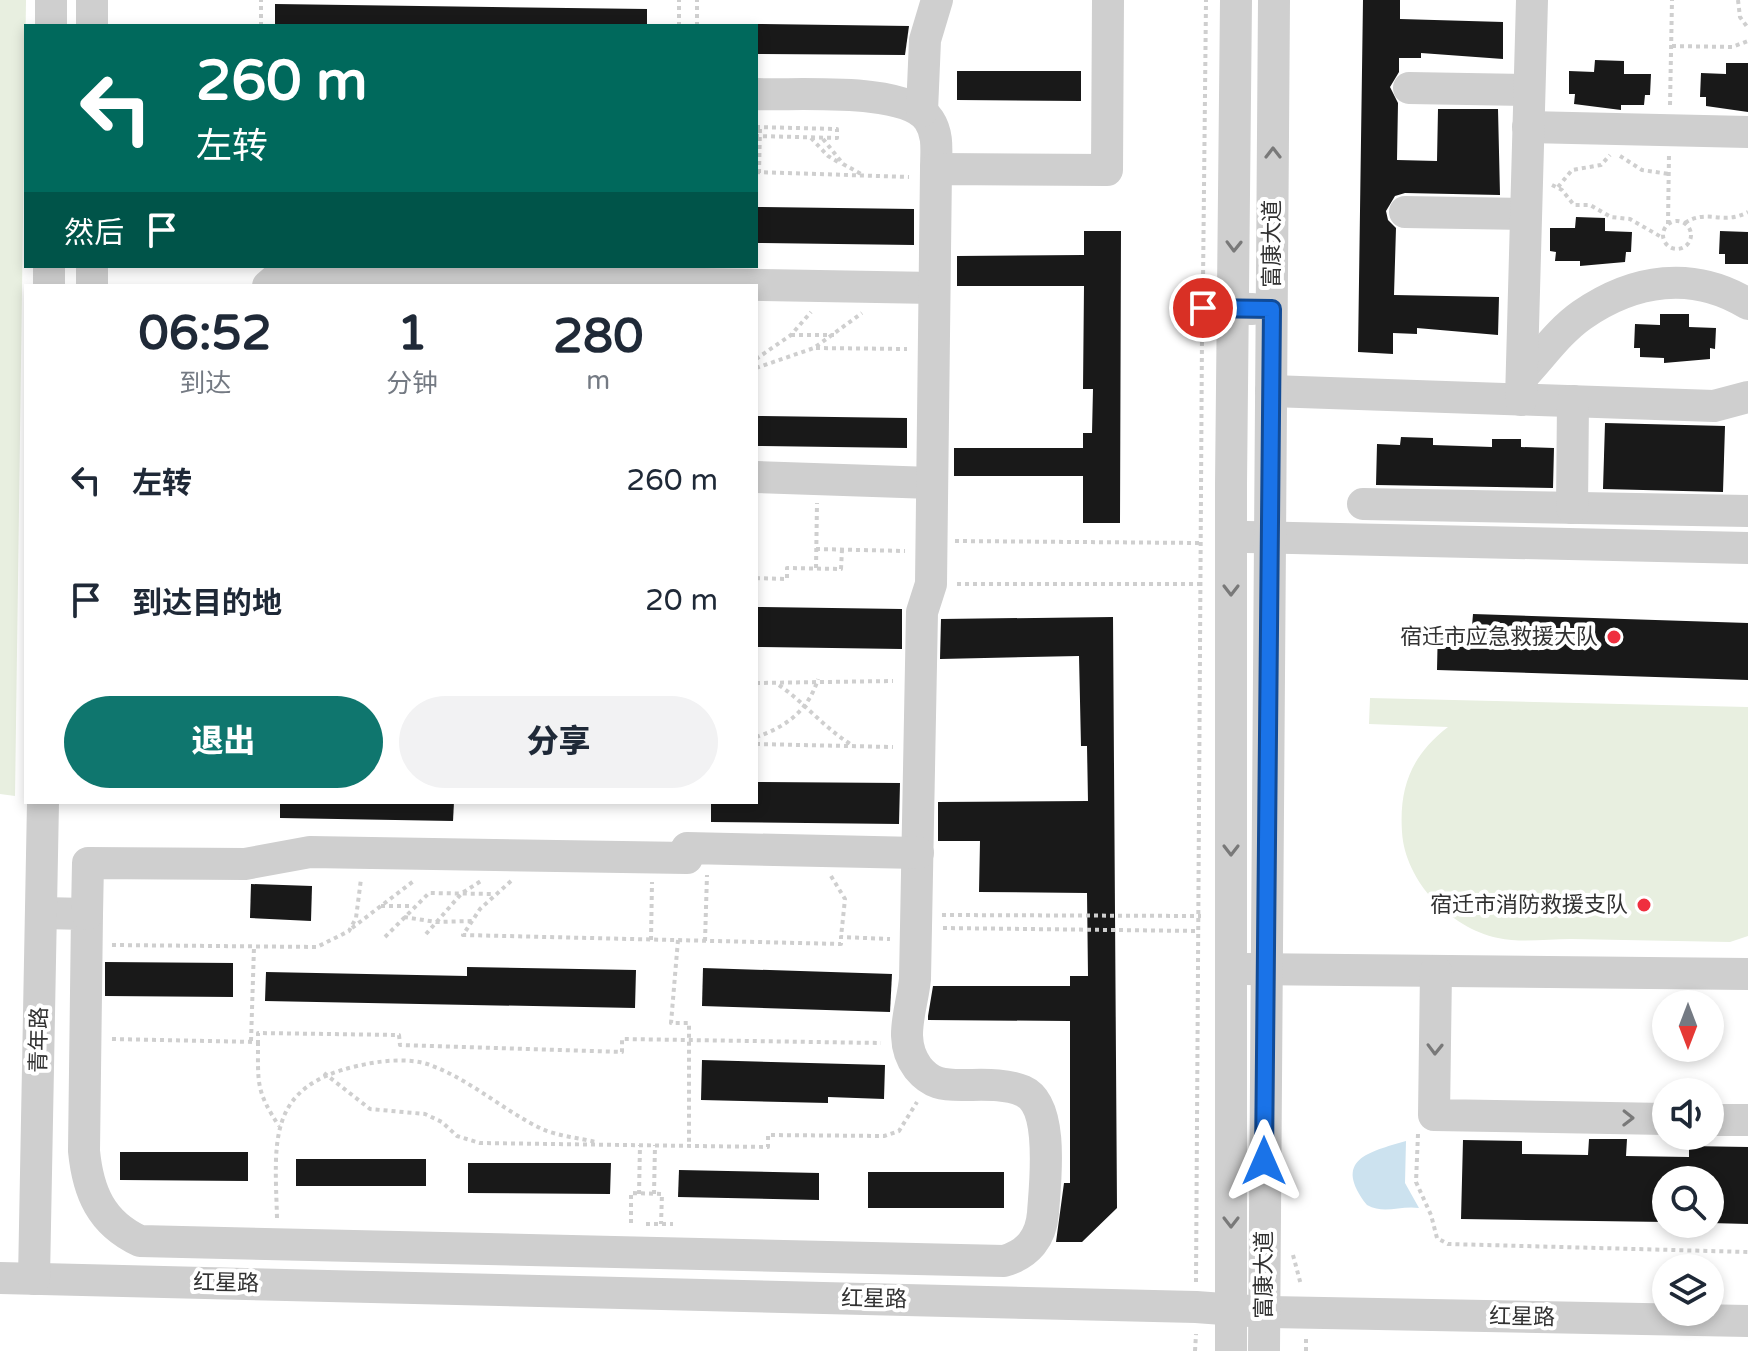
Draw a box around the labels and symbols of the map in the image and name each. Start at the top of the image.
one-way arrow [1264,146,1282,159]
street label: 富康大道 [1259,200,1285,288]
one-way arrow [1225,240,1243,253]
pin [1169,274,1237,342]
one-way arrow [1222,584,1240,597]
place label: 宿迁市应急救援大队 [1400,624,1598,650]
marker: 宿迁市应急救援大队 [1605,628,1623,646]
one-way arrow [1222,844,1240,857]
place label: 宿迁市消防救援支队 [1430,892,1628,918]
marker: 宿迁市消防救援支队 [1635,896,1653,914]
north arrow [1652,990,1724,1062]
street label: 青年路 [25,1007,53,1073]
one-way arrow [1426,1043,1444,1056]
one-way arrow [1622,1109,1635,1127]
position arrow [1222,1119,1306,1203]
one-way arrow [1222,1216,1240,1229]
street label: 富康大道 [1251,1231,1277,1319]
street label: 红星路 [193,1269,259,1297]
street label: 红星路 [841,1285,907,1313]
street label: 红星路 [1489,1303,1555,1331]

